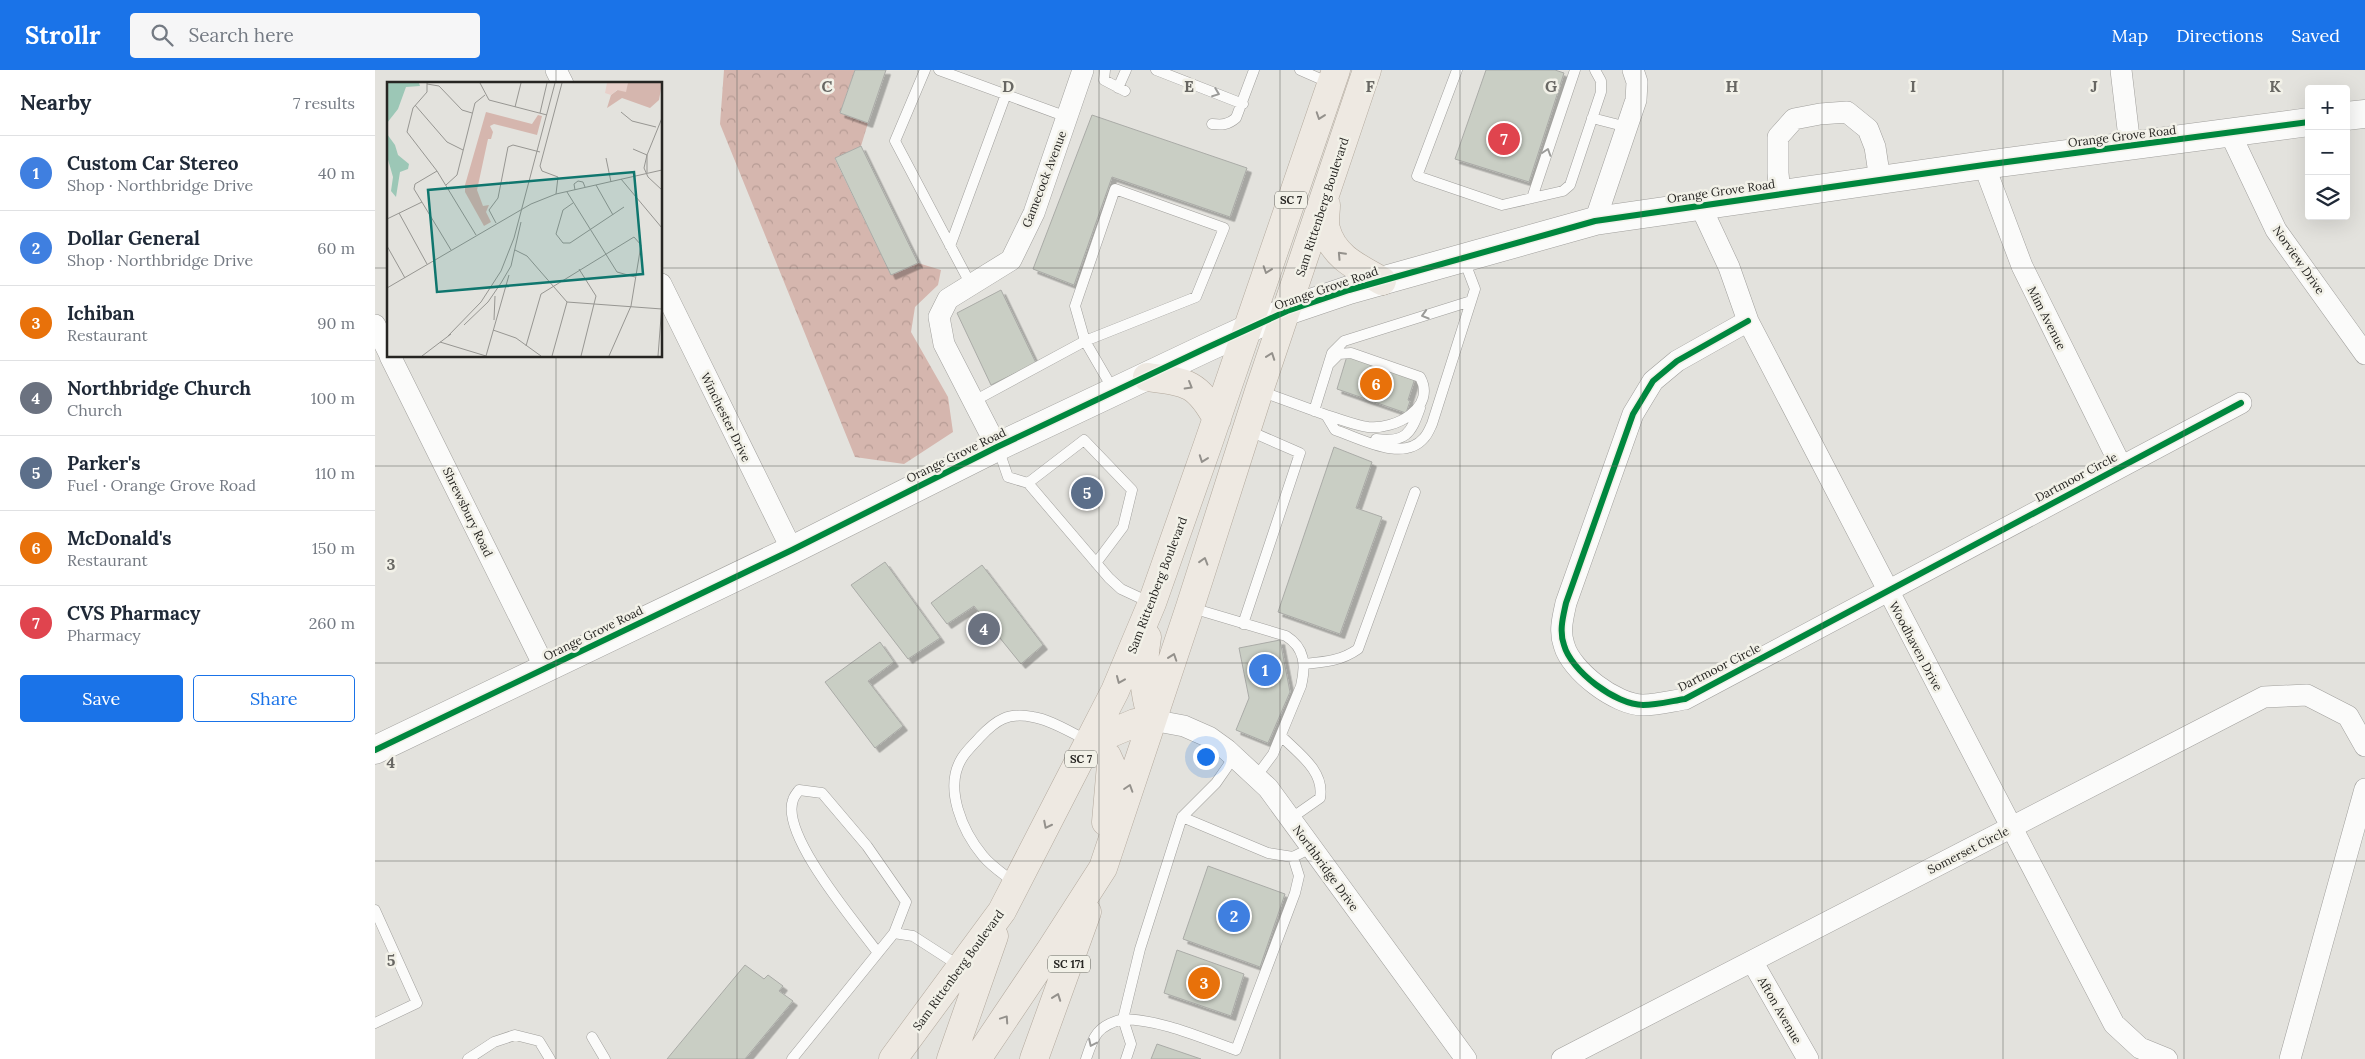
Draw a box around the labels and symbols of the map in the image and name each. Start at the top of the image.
text: C [821,76,833,96]
text: D [1002,76,1014,96]
text: E [1184,76,1194,96]
text: F [1365,76,1375,96]
text: G [1545,76,1557,96]
text: H [1726,76,1739,96]
text: I [1910,76,1916,96]
text: J [2090,76,2098,96]
text: K [2269,76,2281,96]
inset map [387,82,663,358]
one-way arrow [1211,87,1220,98]
one-way arrow [1316,111,1326,120]
pin: 7 [1488,120,1520,158]
street label: Orange Grove Road [2067,122,2177,150]
street label: Gamecock Avenue [1019,128,1070,230]
street label: Sam Rittenberg Boulevard [1292,136,1352,278]
one-way arrow [1542,148,1552,157]
street label: Orange Grove Road [1666,176,1776,206]
road number: SC 7 [1275,192,1307,208]
street label: Norview Drive [2270,223,2328,297]
one-way arrow [1338,252,1347,261]
street label: Orange Grove Road [1272,263,1380,313]
one-way arrow [1263,265,1273,273]
street label: Mim Avenue [2025,284,2070,353]
one-way arrow [1421,309,1429,319]
one-way arrow [1265,353,1275,361]
pin: 6 [1360,365,1392,403]
street label: Winchester Drive [698,370,754,465]
one-way arrow [1184,380,1193,390]
street label: Orange Grove Road [904,424,1008,486]
street label: Dartmoor Circle [2032,449,2120,505]
one-way arrow [1199,454,1209,463]
street label: Shrewsbury Road [440,465,496,559]
pin: 5 [1071,474,1103,512]
street label: Sam Rittenberg Boulevard [1124,514,1190,656]
text: 3 [387,554,396,574]
one-way arrow [1199,557,1209,565]
street label: Woodhaven Drive [1886,599,1946,694]
street label: Orange Grove Road [541,602,645,664]
pin: 4 [968,610,1000,648]
street label: Dartmoor Circle [1675,639,1763,694]
pin: 1 [1249,651,1281,689]
one-way arrow [1167,653,1177,662]
one-way arrow [1115,675,1126,684]
your location [1193,744,1219,770]
road number: SC 7 [1065,751,1097,768]
text: 4 [387,752,396,772]
one-way arrow [1123,785,1133,793]
one-way arrow [1043,820,1053,829]
street label: Northbridge Drive [1290,822,1362,914]
street label: Somerset Circle [1925,823,2012,877]
pin: 2 [1218,897,1250,935]
street label: Sam Rittenberg Boulevard [909,907,1007,1033]
text: 5 [387,950,396,970]
road number: SC 171 [1048,956,1090,972]
pin: 3 [1188,964,1220,1002]
street label: Afton Avenue [1754,973,1805,1046]
one-way arrow [1051,993,1061,1002]
one-way arrow [999,1015,1008,1025]
one-way arrow [1089,1038,1099,1047]

